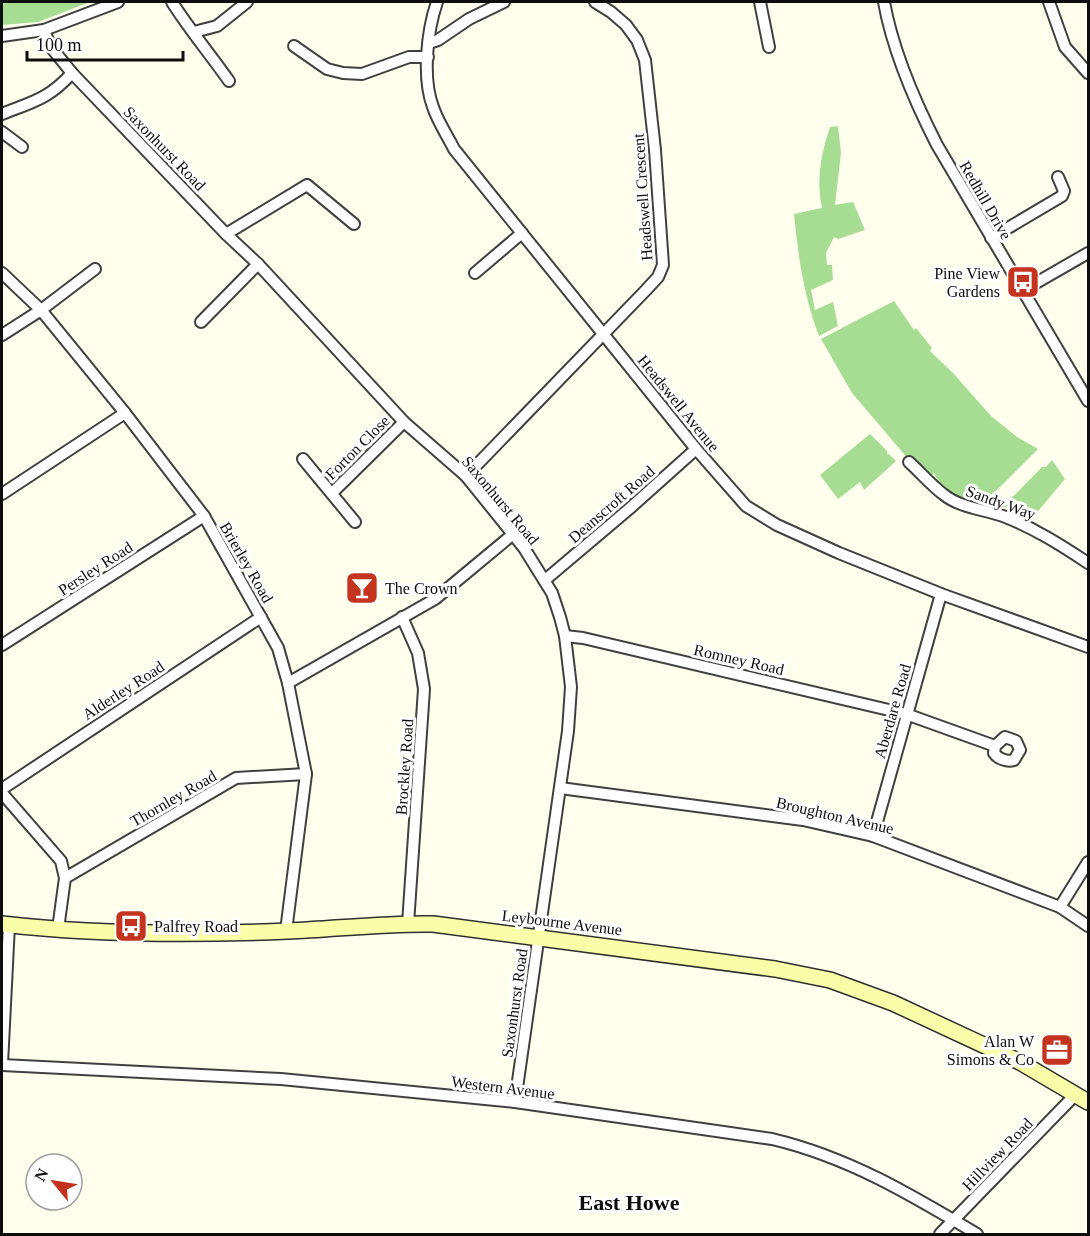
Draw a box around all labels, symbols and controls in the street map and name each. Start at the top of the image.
scale bar [27,24,183,62]
text: 100 m [36,35,82,55]
street label: Saxonhurst Road [120,103,209,194]
street label: Headswell Crescent [630,132,655,261]
street label: Redhill Drive [956,158,1015,242]
bus stop icon: Pine View Gardens [1005,264,1041,300]
place label: Pine View Gardens [934,265,1000,300]
street label: Headswell Avenue [634,352,723,455]
street label: Forton Close [322,412,393,483]
street label: Saxonhurst Road [459,453,542,548]
street label: Deanscroft Road [565,463,658,546]
street label: Sandy Way [963,482,1038,524]
street label: Brierley Road [216,519,276,606]
street label: Persley Road [55,538,136,599]
bar icon: The Crown [344,570,380,606]
place label: The Crown [385,580,457,597]
street label: Romney Road [692,641,786,679]
street label: Alderley Road [79,658,168,724]
street label: Aberdare Road [871,662,914,760]
street label: Brockley Road [393,718,417,816]
street label: Thornley Road [127,767,220,831]
street label: Broughton Avenue [774,794,895,838]
street label: Leybourne Avenue [501,907,623,939]
bus stop icon: Palfrey Road [113,908,149,944]
place label: Palfrey Road [154,918,238,936]
street label: Saxonhurst Road [498,948,531,1059]
office icon: Alan W Simons & Co [1039,1032,1075,1068]
place label: Alan W Simons & Co [947,1033,1035,1068]
street label: Western Avenue [450,1073,555,1102]
street label: Hillview Road [959,1115,1036,1194]
north arrow [24,1152,84,1212]
text: N [31,1165,52,1184]
district label: East Howe [579,1190,680,1215]

